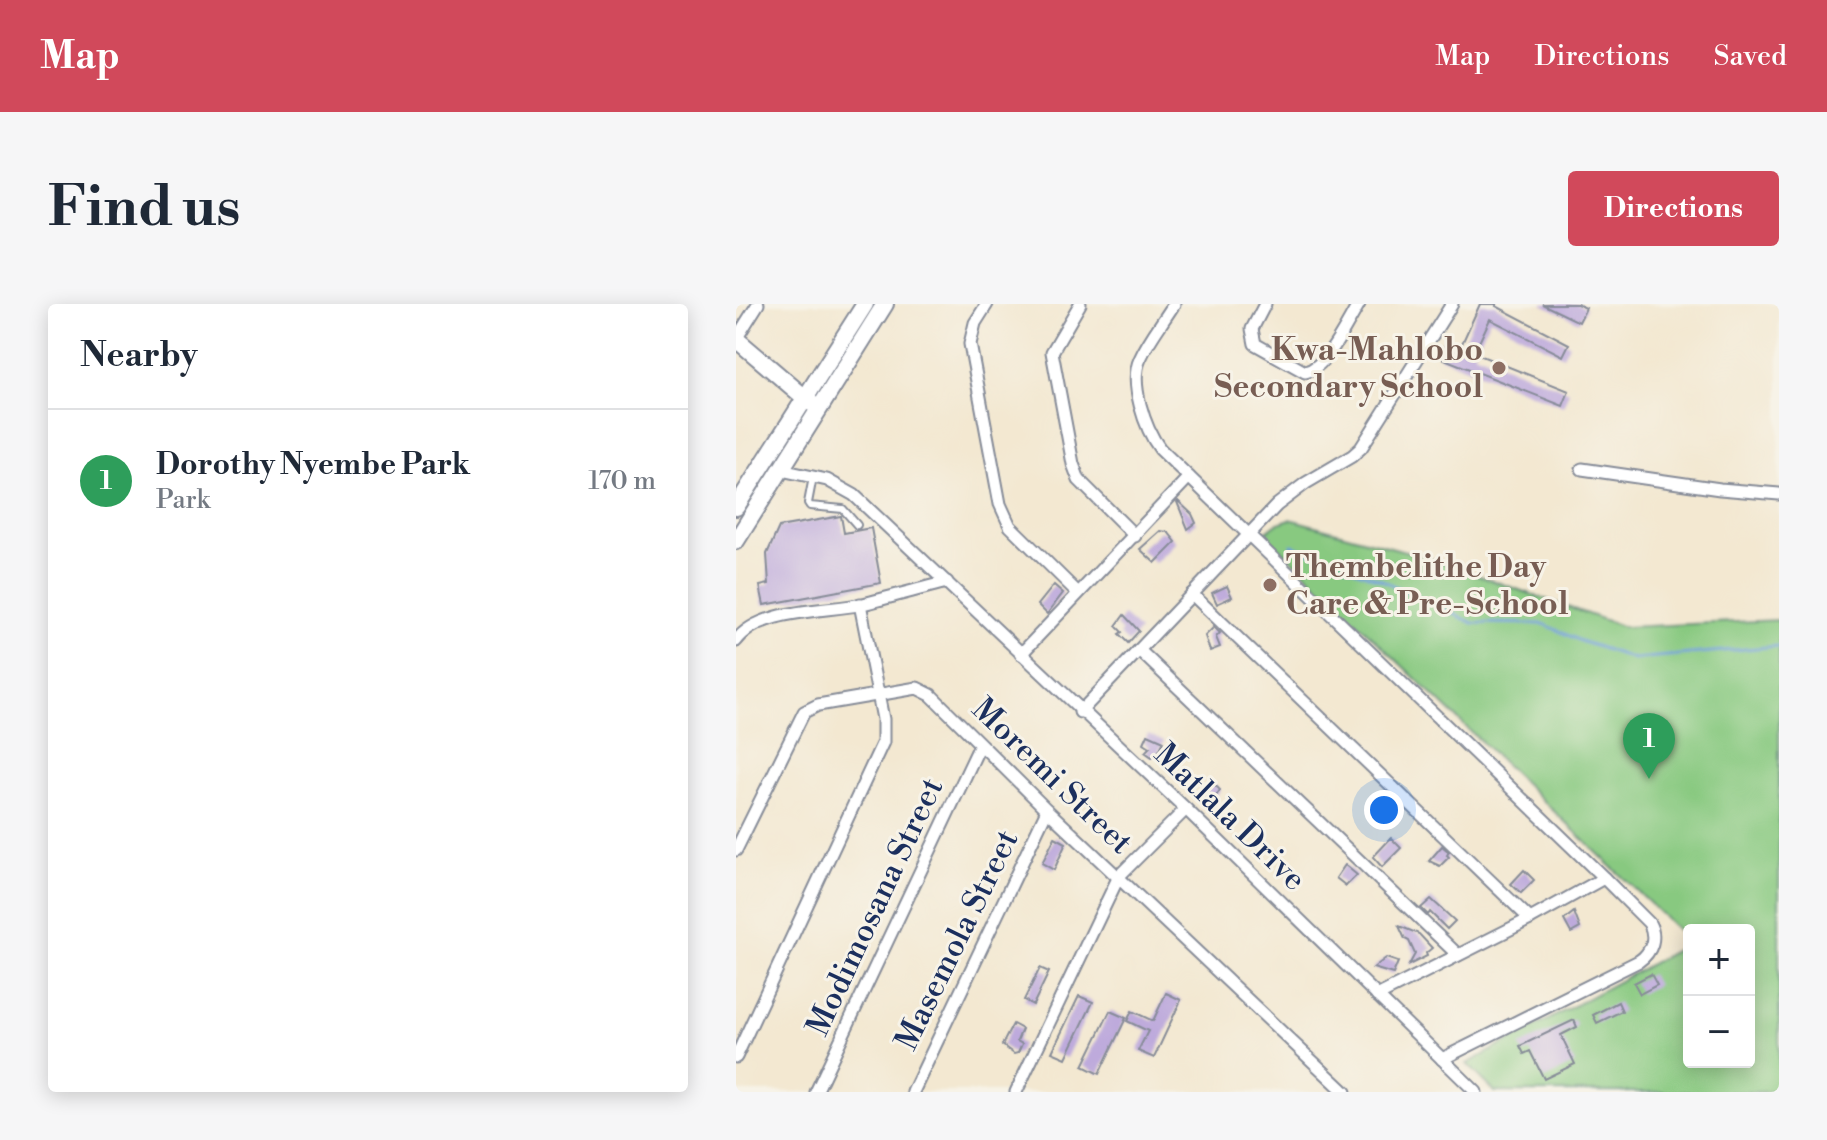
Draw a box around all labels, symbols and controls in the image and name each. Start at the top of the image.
text: Map [40,33,120,80]
text: Map [1435,39,1490,74]
text: Directions [1534,39,1669,74]
text: Saved [1713,39,1787,74]
button: Directions [1568,171,1779,246]
text: Find us [48,173,241,243]
place label: Kwa-Mahlobo Secondary School [1214,330,1483,407]
text: Nearby [80,335,198,377]
marker: Kwa-Mahlobo Secondary School [1490,359,1508,377]
text: Dorothy Nyembe Park [156,446,470,484]
text: 1 [100,465,112,497]
text: 170 m [588,465,656,497]
text: Park [156,484,210,516]
place label: Thembelithe Day Care & Pre-School [1286,547,1569,624]
marker: Thembelithe Day Care & Pre-School [1261,576,1279,594]
street label: Moremi Street [963,689,1141,863]
pin: 1 [1623,713,1675,779]
street label: Matlala Drive [1146,735,1314,899]
street label: Modimosana Street [798,772,952,1042]
your location [1364,790,1404,830]
street label: Masemola Street [886,823,1028,1057]
map controls [1683,924,1755,1068]
button: + [1683,924,1755,996]
button: − [1683,996,1755,1068]

